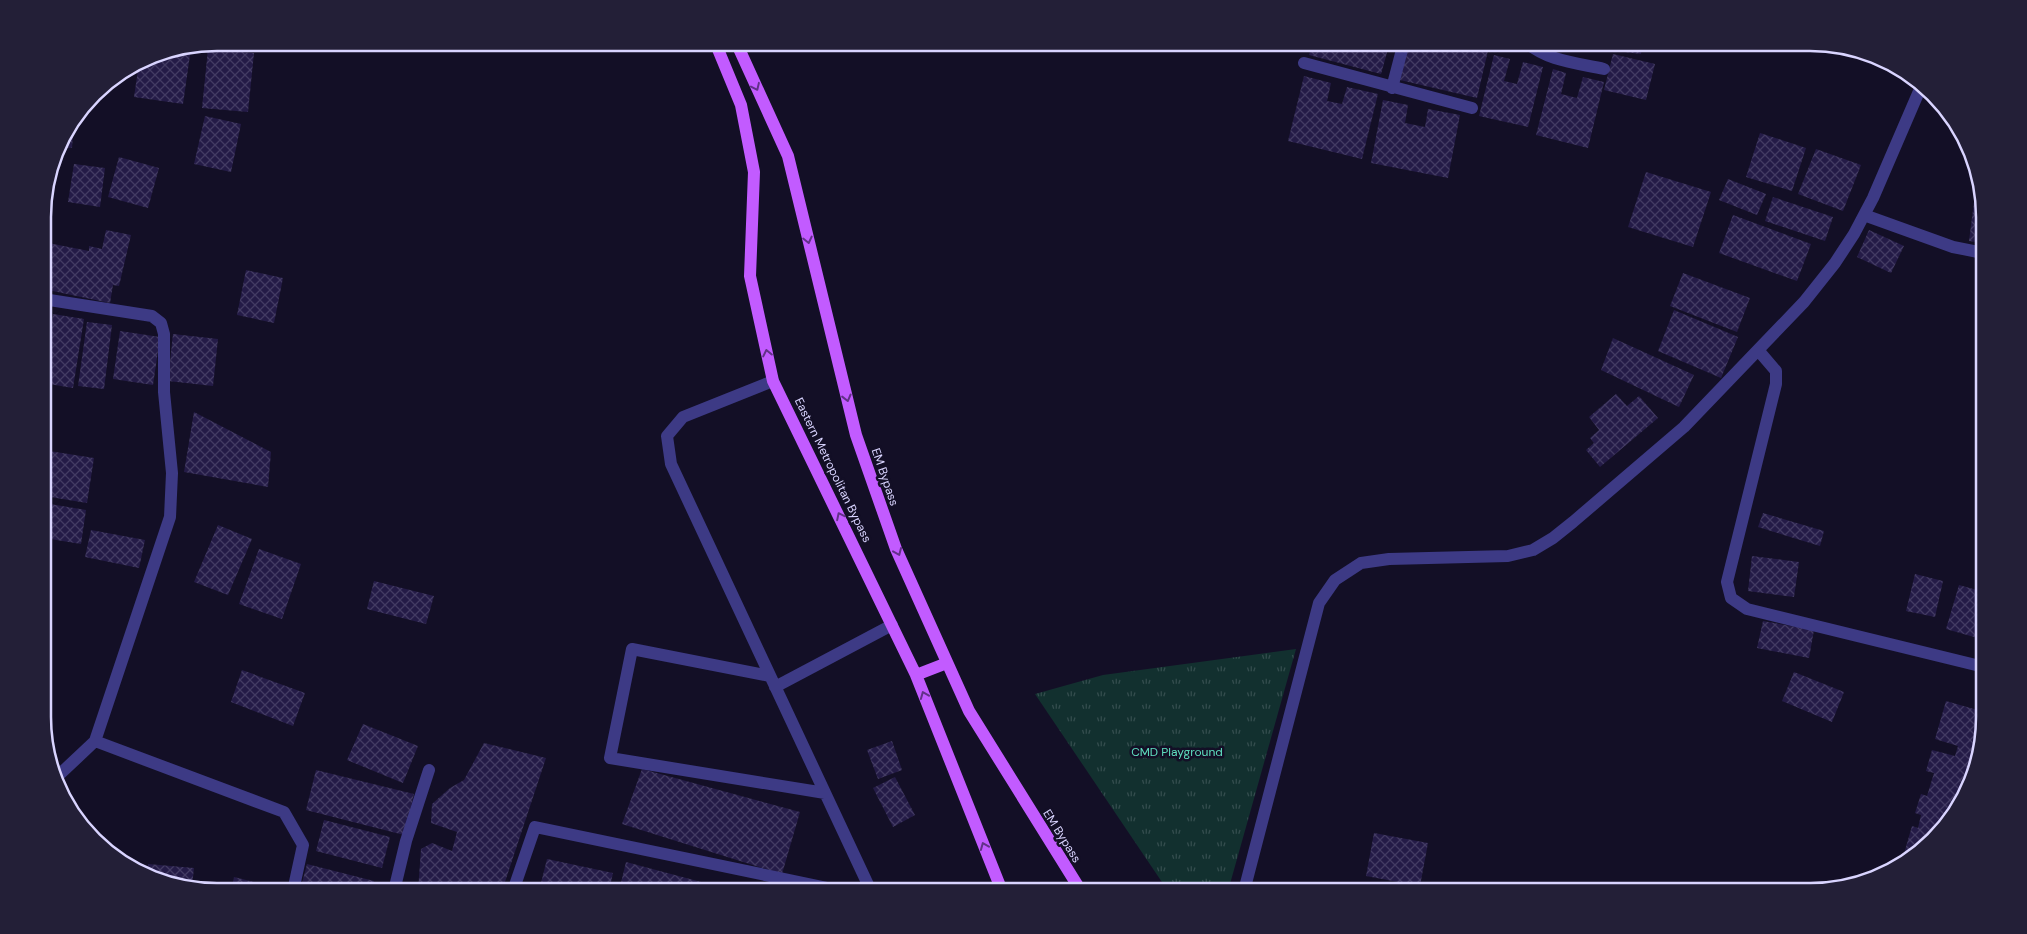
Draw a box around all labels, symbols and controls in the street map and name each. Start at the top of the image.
one-way arrow [750,82,760,91]
one-way arrow [802,236,813,244]
one-way arrow [762,348,773,357]
one-way arrow [841,393,852,402]
street label: Eastern Metropolitan Bypass [791,395,875,545]
street label: EM Bypass [868,446,902,508]
one-way arrow [836,513,846,522]
one-way arrow [891,547,902,556]
one-way arrow [920,691,931,700]
park label: CMD Playground [1131,744,1223,760]
street label: EM Bypass [1039,806,1085,866]
one-way arrow [980,842,991,851]

